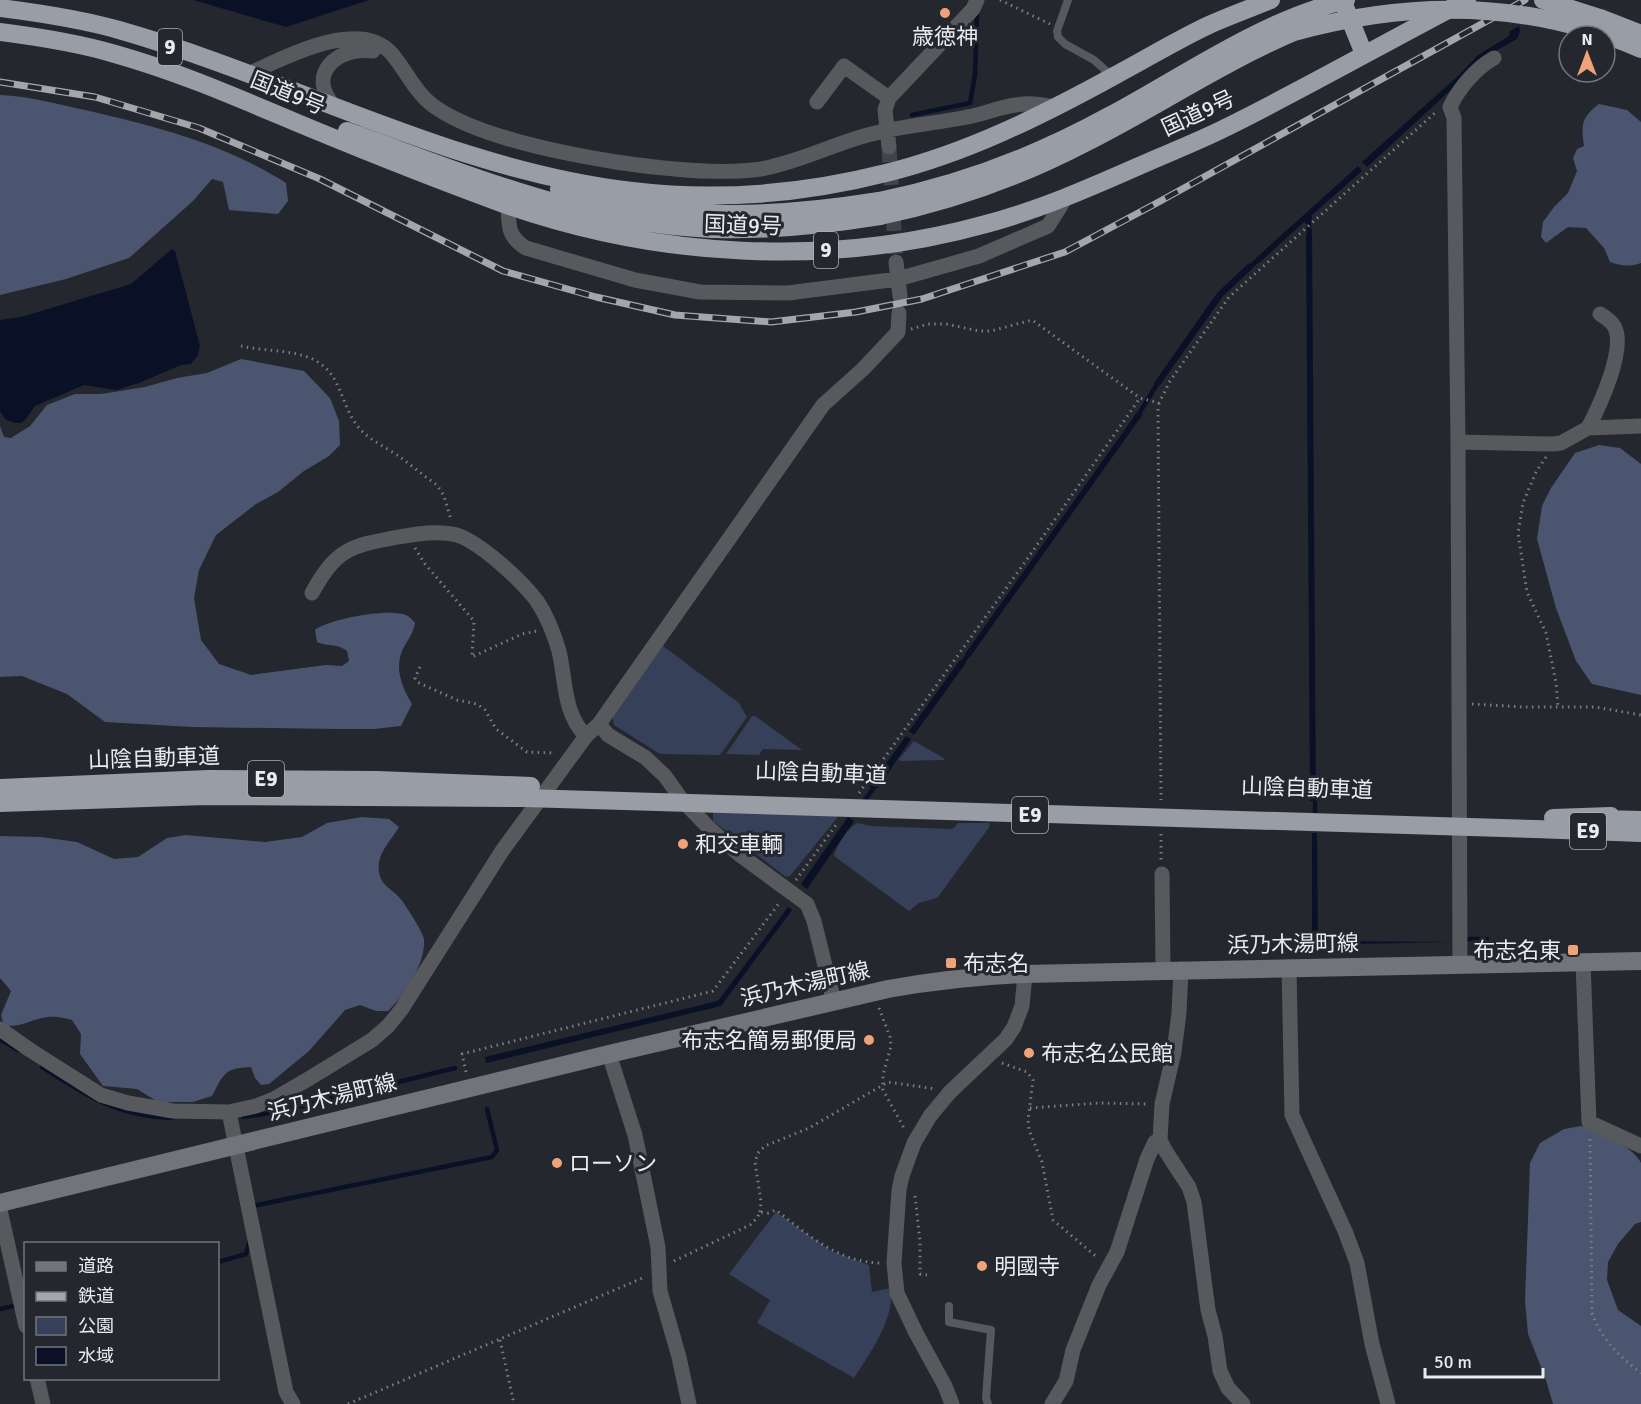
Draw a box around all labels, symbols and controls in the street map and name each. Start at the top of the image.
marker: 歳徳神 [938,6,952,20]
place label: 歳徳神 [912,23,978,50]
north arrow [1557,24,1617,84]
road number: 9 [158,29,182,65]
text: N [1581,30,1593,50]
street label: 国道9号 [247,66,329,120]
street label: 国道9号 [1157,84,1239,142]
street label: 国道9号 [704,210,782,240]
road number: 9 [814,232,838,268]
street label: 山陰自動車道 [88,742,220,774]
street label: 山陰自動車道 [755,757,887,789]
road number: E9 [248,761,284,797]
street label: 山陰自動車道 [1241,772,1373,804]
road number: E9 [1012,797,1048,833]
road number: E9 [1570,813,1606,849]
place label: 和交車輌 [695,831,783,858]
marker: 和交車輌 [676,837,690,851]
street label: 浜乃木湯町線 [1227,929,1359,959]
place label: 布志名東 [1473,937,1561,964]
marker: 布志名東 [1566,943,1580,957]
place label: 布志名 [963,950,1029,977]
street label: 浜乃木湯町線 [738,956,872,1012]
marker: 布志名 [944,956,958,970]
place label: 布志名簡易郵便局 [681,1027,857,1054]
marker: 布志名簡易郵便局 [862,1033,876,1047]
place label: 布志名公民館 [1041,1040,1173,1067]
marker: 布志名公民館 [1022,1046,1036,1060]
street label: 浜乃木湯町線 [265,1068,399,1126]
place label: ローソン [569,1150,657,1177]
marker: ローソン [550,1156,564,1170]
legend [24,1242,219,1380]
place label: 明國寺 [994,1253,1060,1280]
text: 道路 [78,1255,114,1277]
marker: 明國寺 [975,1259,989,1273]
text: 鉄道 [78,1285,114,1307]
text: 公園 [78,1315,114,1337]
scale bar [1425,1341,1544,1379]
text: 水域 [78,1345,114,1367]
text: 50 m [1434,1351,1472,1373]

